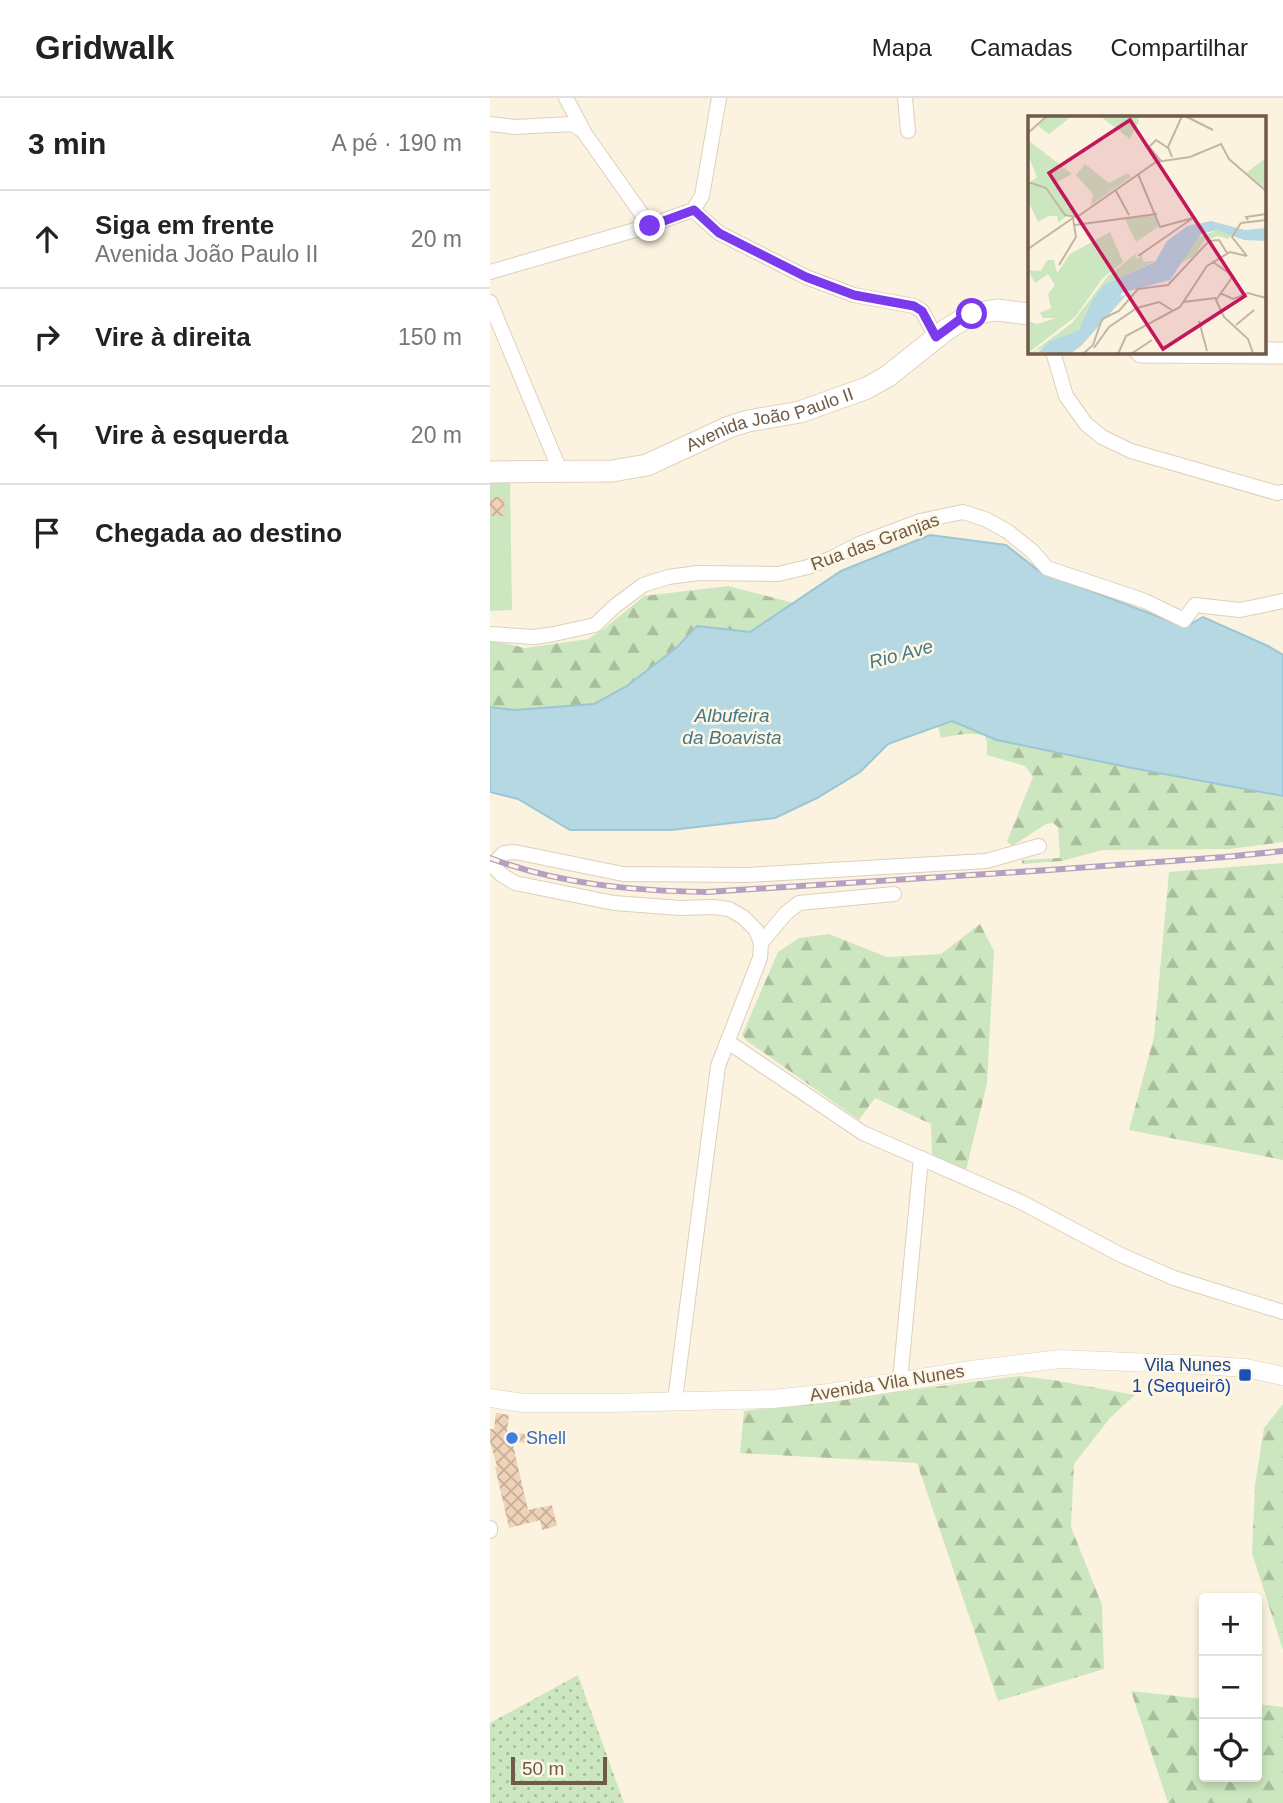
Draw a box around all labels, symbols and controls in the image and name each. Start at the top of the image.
text: Gridwalk [35,29,174,66]
text: Mapa [872,34,932,61]
text: Camadas [970,34,1073,61]
text: Compartilhar [1111,34,1248,61]
inset map [1028,116,1266,354]
text: 3 min [28,127,106,160]
text: A pé · 190 m [332,130,462,156]
text: Siga em frente [95,210,274,240]
route end [634,210,665,241]
icon: ahead [28,220,66,258]
text: 20 m [411,226,462,252]
text: Avenida João Paulo II [95,241,318,267]
route start [956,298,987,329]
icon: right [28,318,66,356]
text: Vire à direita [95,322,251,352]
text: 150 m [398,324,462,350]
street label: Avenida João Paulo II [683,384,856,456]
icon: left [28,416,66,454]
text: Vire à esquerda [95,420,288,450]
text: 20 m [411,422,462,448]
street label: Rua das Granjas [808,510,942,574]
icon: arrive [28,514,66,552]
text: Chegada ao destino [95,518,342,548]
water label: Rio Ave [867,635,935,673]
water label: Albufeira da Boavista [682,705,782,748]
place label: Vila Nunes 1 (Sequeirô) [1132,1355,1231,1396]
street label: Avenida Vila Nunes [808,1361,966,1405]
marker: Vila Nunes 1 (Sequeirô) [1237,1367,1253,1383]
place label: Shell [526,1428,566,1448]
marker: Shell [504,1430,520,1446]
map controls [1199,1593,1262,1782]
button: + [1199,1593,1262,1656]
button: − [1199,1656,1262,1719]
button: locate [1199,1719,1262,1782]
scale bar [511,1754,607,1786]
text: 50 m [522,1758,564,1779]

